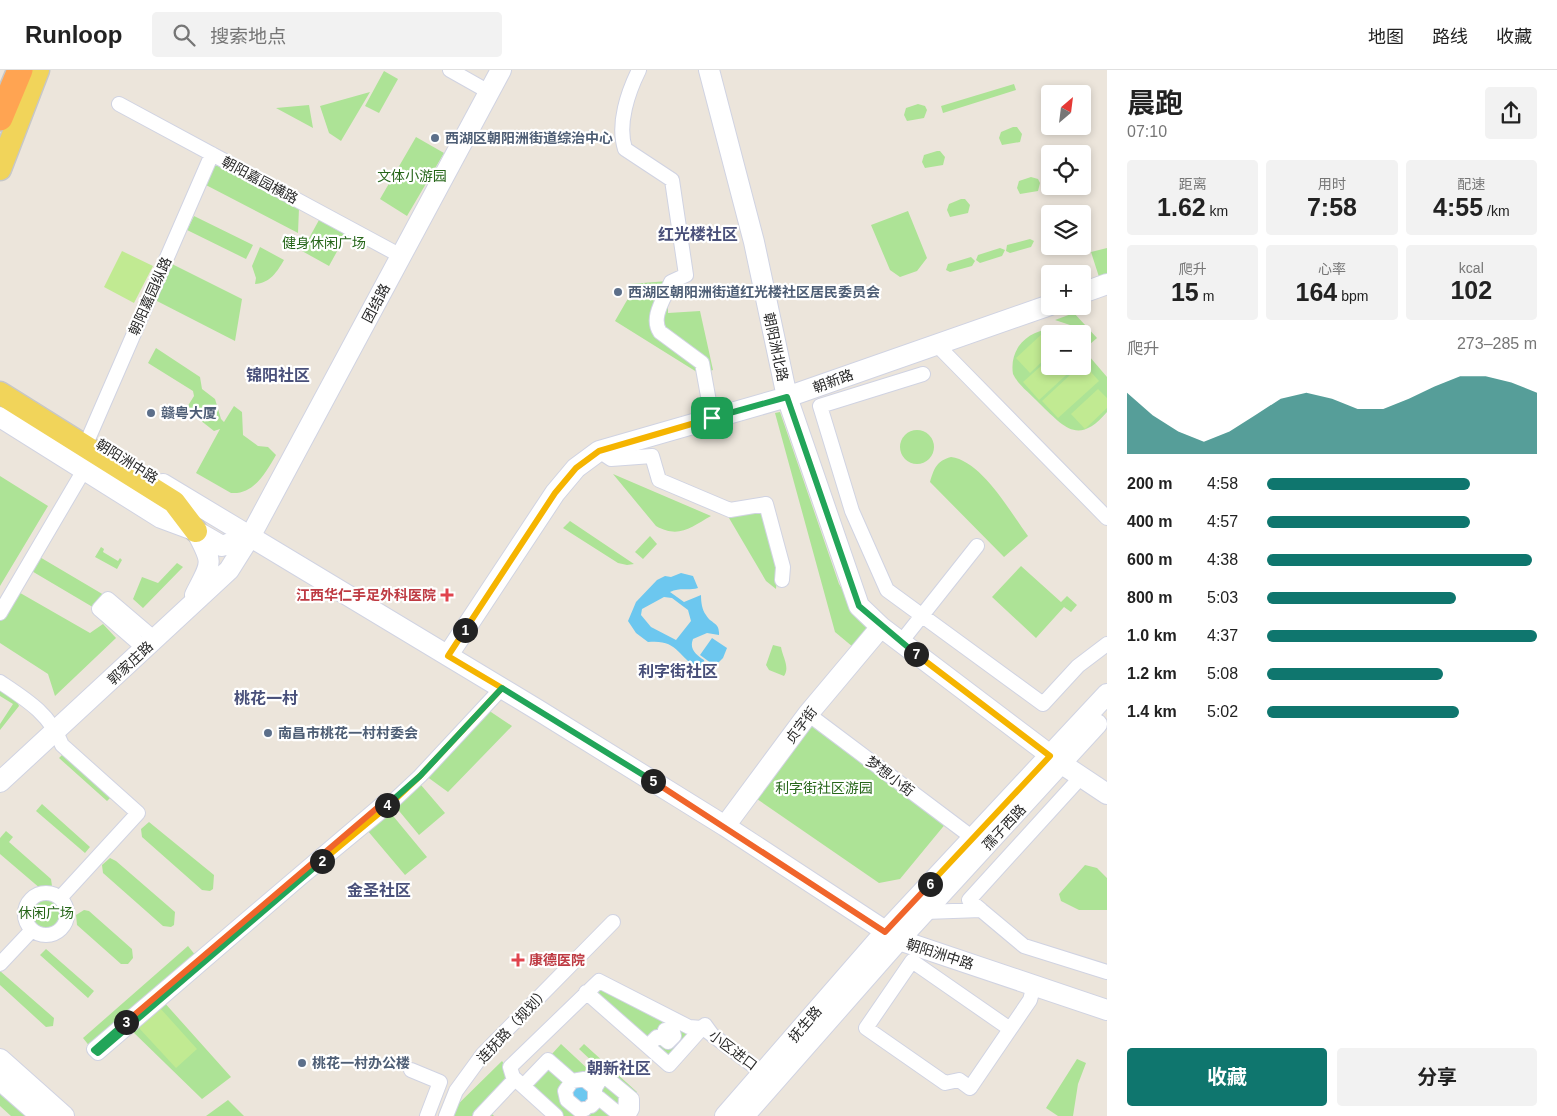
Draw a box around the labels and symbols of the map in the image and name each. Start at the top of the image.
north arrow [1041,85,1091,135]
place label: 西湖区朝阳洲街道综治中心 [445,130,613,146]
marker: 西湖区朝阳洲街道综治中心 [429,132,441,144]
street label: 朝阳嘉园横路 [219,153,301,207]
park label: 文体小游园 [377,168,447,184]
district label: 红光楼社区 [658,225,738,243]
park label: 健身休闲广场 [282,235,366,251]
street label: 朝阳嘉园纵路 [126,254,174,338]
street label: 团结路 [359,281,393,325]
place label: 西湖区朝阳洲街道红光楼社区居民委员会 [628,284,880,300]
marker: 西湖区朝阳洲街道红光楼社区居民委员会 [612,286,624,298]
street label: 朝阳洲北路 [761,311,791,383]
district label: 锦阳社区 [246,366,310,384]
street label: 朝新路 [811,366,855,396]
pin [691,397,733,439]
place label: 赣粤大厦 [161,405,217,421]
marker: 赣粤大厦 [145,407,157,419]
street label: 朝阳洲中路 [93,436,161,486]
place label: 江西华仁手足外科医院 [296,587,436,603]
marker: 江西华仁手足外科医院 [440,588,454,602]
pin: 1 [452,618,478,642]
street label: 郭家庄路 [104,638,156,688]
pin: 7 [904,642,928,666]
district label: 利字街社区 [638,662,718,680]
district label: 桃花一村 [234,689,298,707]
street label: 贞字街 [782,703,820,747]
place label: 南昌市桃花一村村委会 [278,725,418,741]
marker: 南昌市桃花一村村委会 [262,727,274,739]
street label: 梦想小街 [863,753,917,799]
pin: 5 [640,768,666,794]
park label: 利字街社区游园 [775,780,873,796]
pin: 4 [374,792,400,818]
street label: 孺子西路 [979,801,1029,853]
pin: 2 [310,848,334,874]
pin: 6 [918,872,942,896]
district label: 金圣社区 [347,881,411,899]
park label: 休闲广场 [18,905,74,921]
street label: 朝阳洲中路 [904,936,976,972]
place label: 康德医院 [529,952,585,968]
marker: 康德医院 [511,953,525,967]
street label: 连抚路（规划） [474,984,552,1066]
street label: 抚生路 [785,1003,825,1045]
pin: 3 [114,1010,138,1034]
street label: 小区进口 [706,1027,760,1073]
place label: 桃花一村办公楼 [312,1055,410,1071]
marker: 桃花一村办公楼 [296,1057,308,1069]
district label: 朝新社区 [587,1059,651,1077]

